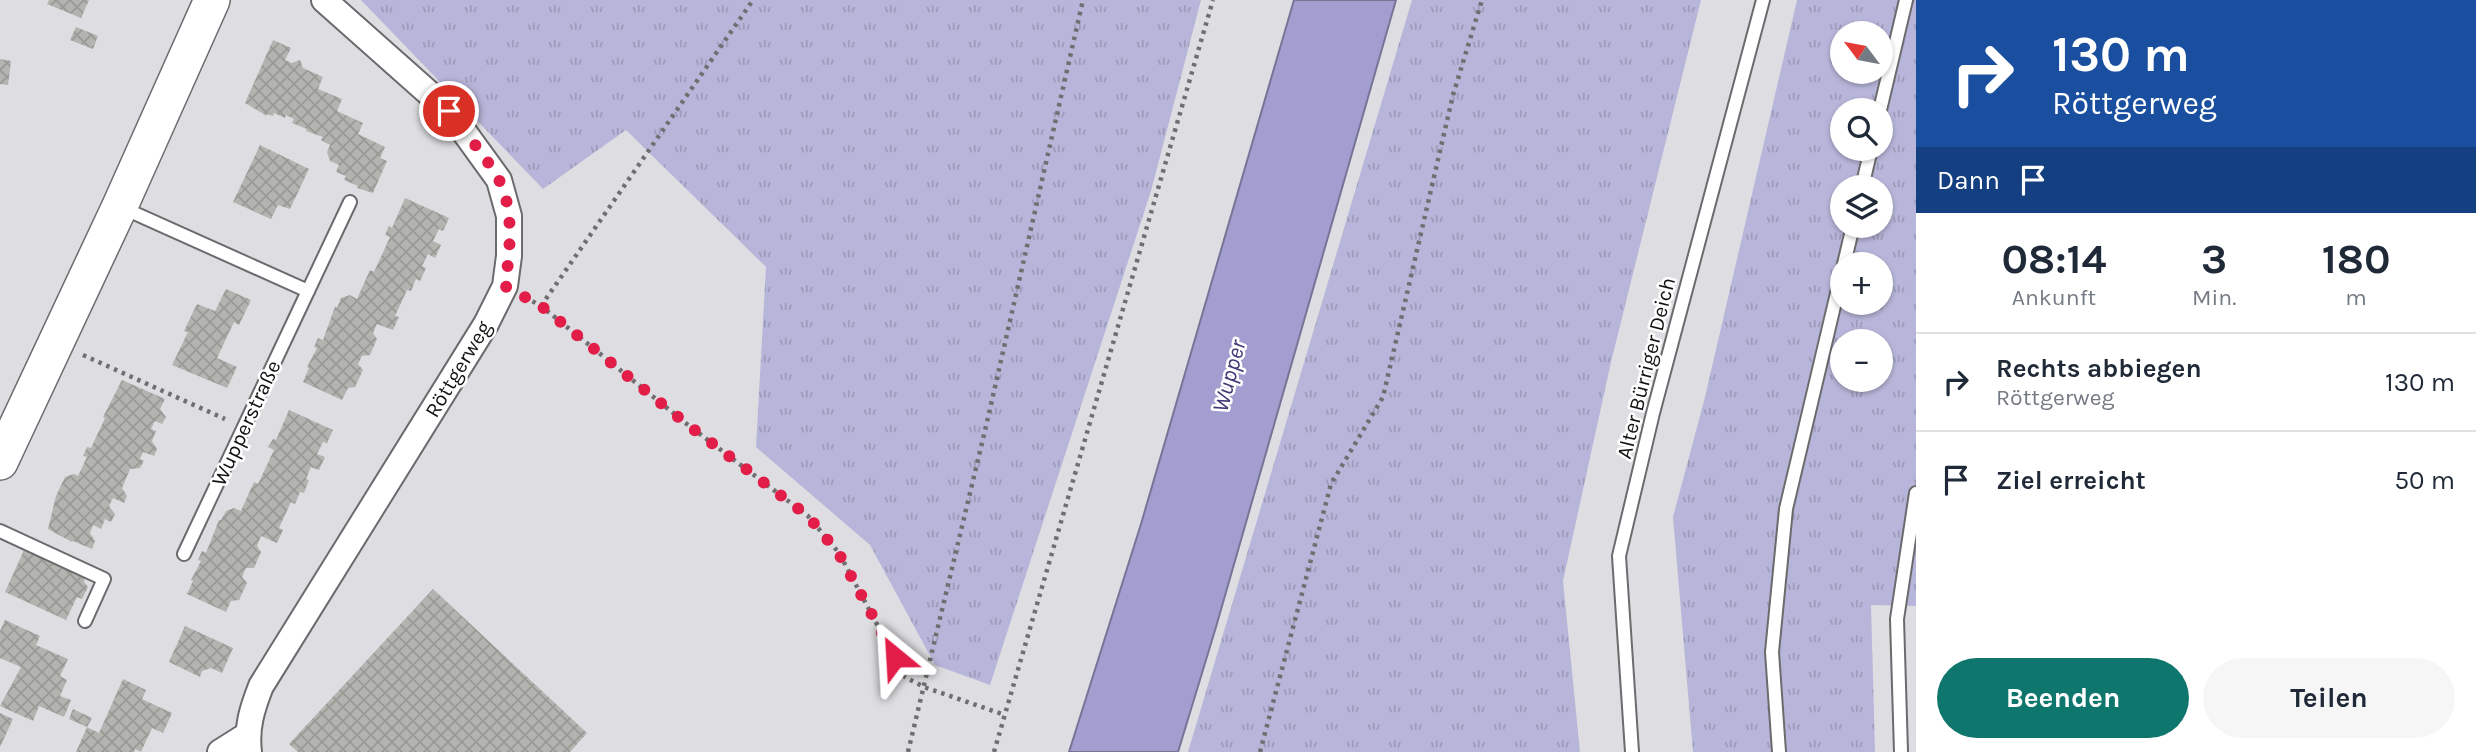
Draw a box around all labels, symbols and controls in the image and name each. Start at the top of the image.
north arrow [1830,21,1894,84]
map controls [1830,21,1893,392]
text: 130 m [2052,26,2190,83]
icon: right [1937,28,2028,119]
pin [419,81,479,141]
text: Röttgerweg [2052,85,2217,122]
icon: arrive [430,92,468,130]
button: search [1830,98,1893,161]
icon: arrive [2014,161,2052,199]
text: Dann [1937,165,2000,196]
button: layers [1830,175,1893,238]
text: 08:14 [2001,234,2106,284]
text: 3 [2201,234,2227,284]
text: 180 [2322,234,2390,284]
button: + [1830,252,1893,315]
street label: Alter Bürriger Deich [1612,275,1680,461]
text: Ankunft [2012,284,2096,311]
text: Min. [2192,284,2236,311]
text: m [2345,284,2367,311]
street label: Röttgerweg [420,316,496,422]
button: − [1830,329,1893,392]
water label: Wupper [1206,336,1252,415]
text: Rechts abbiegen [1996,353,2202,384]
street label: Wupperstraße [206,356,286,490]
icon: right [1937,363,1975,401]
text: 130 m [2385,367,2455,398]
text: Röttgerweg [1996,384,2115,411]
icon: arrive [1937,461,1975,499]
text: Ziel erreicht [1996,465,2146,496]
text: 50 m [2394,465,2455,496]
position arrow [858,620,932,694]
button: Beenden [1937,658,2189,738]
button: Teilen [2203,658,2455,738]

